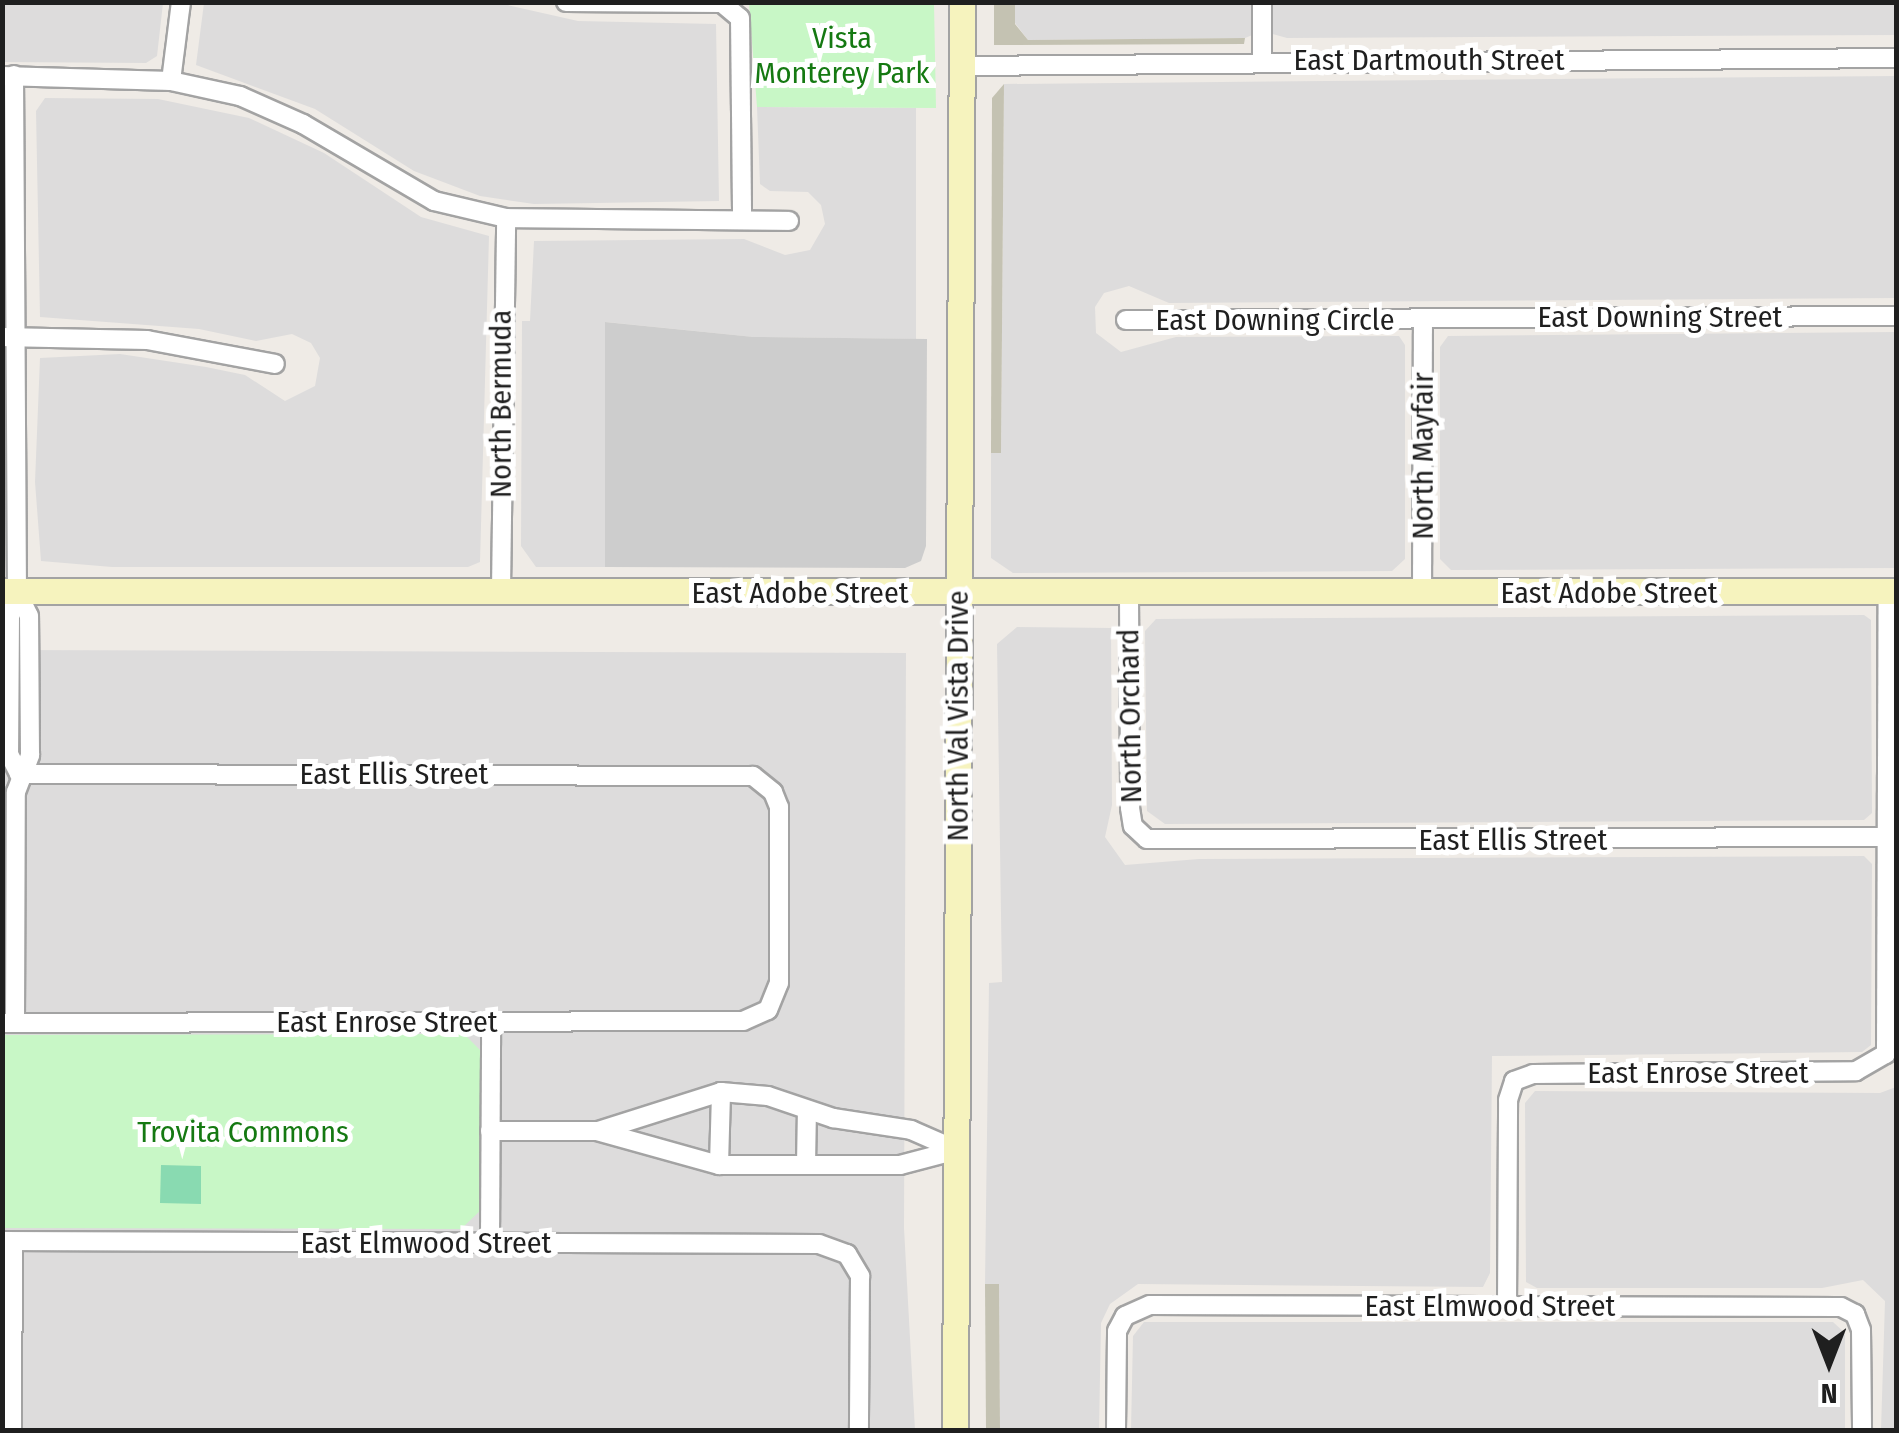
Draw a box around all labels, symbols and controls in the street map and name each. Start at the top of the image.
park label: Vista Monterey Park [754,20,930,90]
street label: East Dartmouth Street [1294,42,1564,78]
street label: East Downing Street [1538,299,1782,335]
street label: East Downing Circle [1156,302,1394,338]
street label: North Bermuda [483,310,519,498]
street label: North Mayfair [1405,372,1441,540]
street label: East Adobe Street [691,575,909,611]
street label: East Adobe Street [1500,575,1718,611]
street label: North Val Vista Drive [940,590,976,842]
street label: North Orchard [1110,628,1150,804]
street label: East Ellis Street [300,756,488,792]
street label: East Ellis Street [1419,822,1607,858]
street label: East Enrose Street [276,1004,498,1040]
street label: East Enrose Street [1587,1055,1809,1091]
park label: Trovita Commons [137,1114,349,1150]
street label: East Elmwood Street [301,1225,551,1261]
street label: East Elmwood Street [1365,1288,1615,1324]
north arrow [1779,1313,1879,1413]
text: N [1821,1377,1837,1410]

